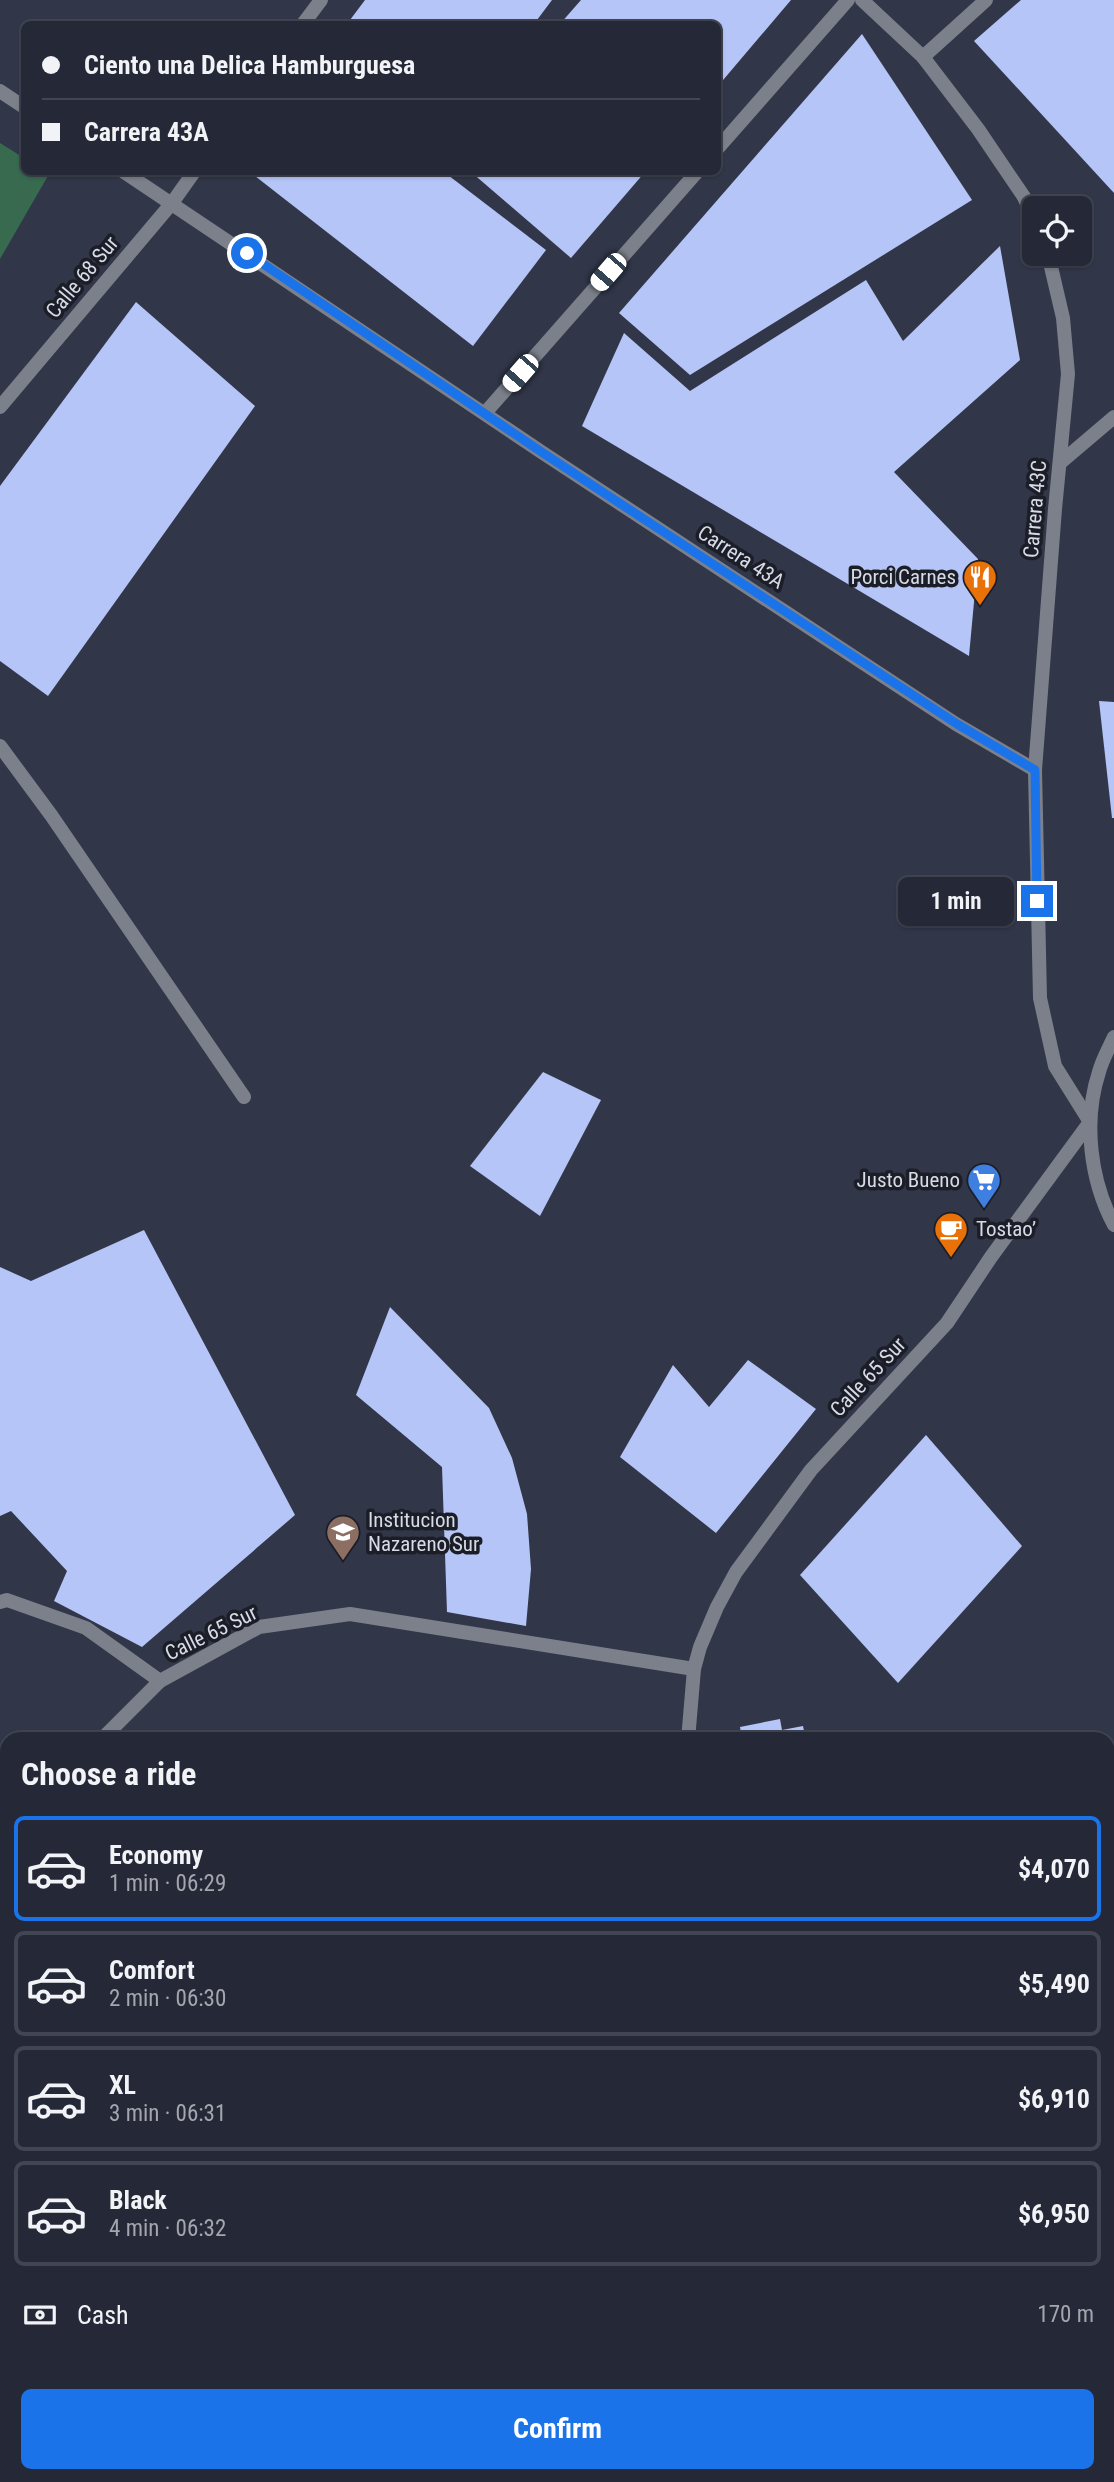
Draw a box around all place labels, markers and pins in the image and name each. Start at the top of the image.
restaurant icon: Porci Carnes [961,558,999,607]
place label: Porci Carnes [850,565,956,589]
supermarket icon: Justo Bueno [965,1161,1003,1210]
place label: Justo Bueno [857,1168,960,1192]
cafe icon: Tostao’ [932,1210,970,1259]
place label: Tostao’ [976,1217,1036,1241]
place label: Institucion Nazareno Sur [368,1508,479,1556]
school or university icon: Institucion Nazareno Sur [324,1513,362,1562]

